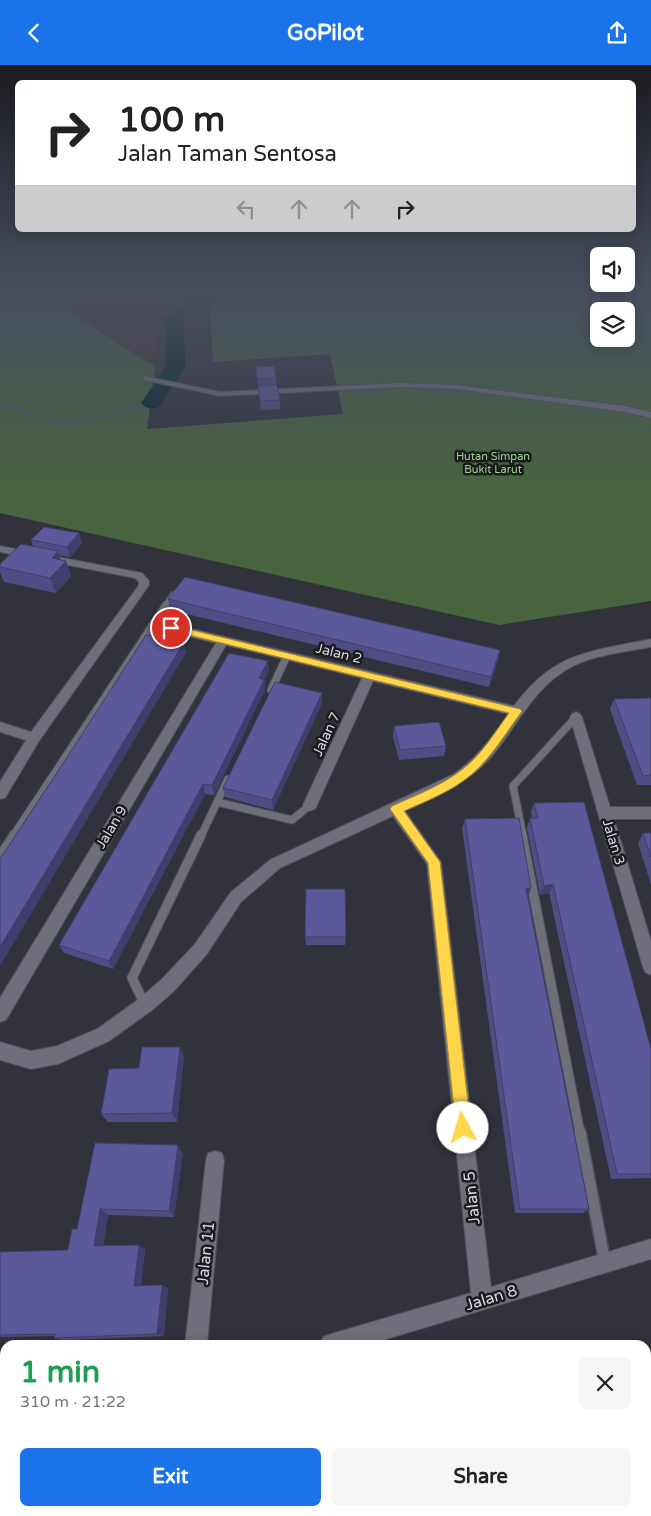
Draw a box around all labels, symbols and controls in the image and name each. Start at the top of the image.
icon: back [20,19,48,47]
icon: share [603,19,631,47]
text: GoPilot [287,20,364,46]
text: 100 m [118,99,225,141]
icon: right [35,100,100,165]
text: Jalan Taman Sentosa [118,141,337,167]
icon: left [232,195,260,223]
icon: ahead [285,195,313,223]
icon: ahead [338,195,366,223]
icon: right [391,195,419,223]
map controls [590,247,635,347]
button: sound [590,247,635,292]
button: layers [590,302,635,347]
park label: Hutan Simpan Bukit Larut [456,450,530,476]
pin [150,607,192,649]
icon: arrive [157,614,185,642]
street label: Jalan 2 [314,640,364,667]
street label: Jalan 7 [309,709,344,759]
street label: Jalan 9 [92,803,131,852]
street label: Jalan 3 [599,817,628,867]
position arrow [436,1101,488,1153]
street label: Jalan 5 [459,1170,485,1225]
street label: Jalan 11 [193,1221,219,1286]
street label: Jalan 8 [463,1281,520,1315]
text: 1 min [20,1354,100,1391]
button: close [579,1357,631,1409]
text: 310 m · 21:22 [20,1392,126,1412]
button: Exit [20,1448,321,1506]
button: Share [331,1448,631,1506]

